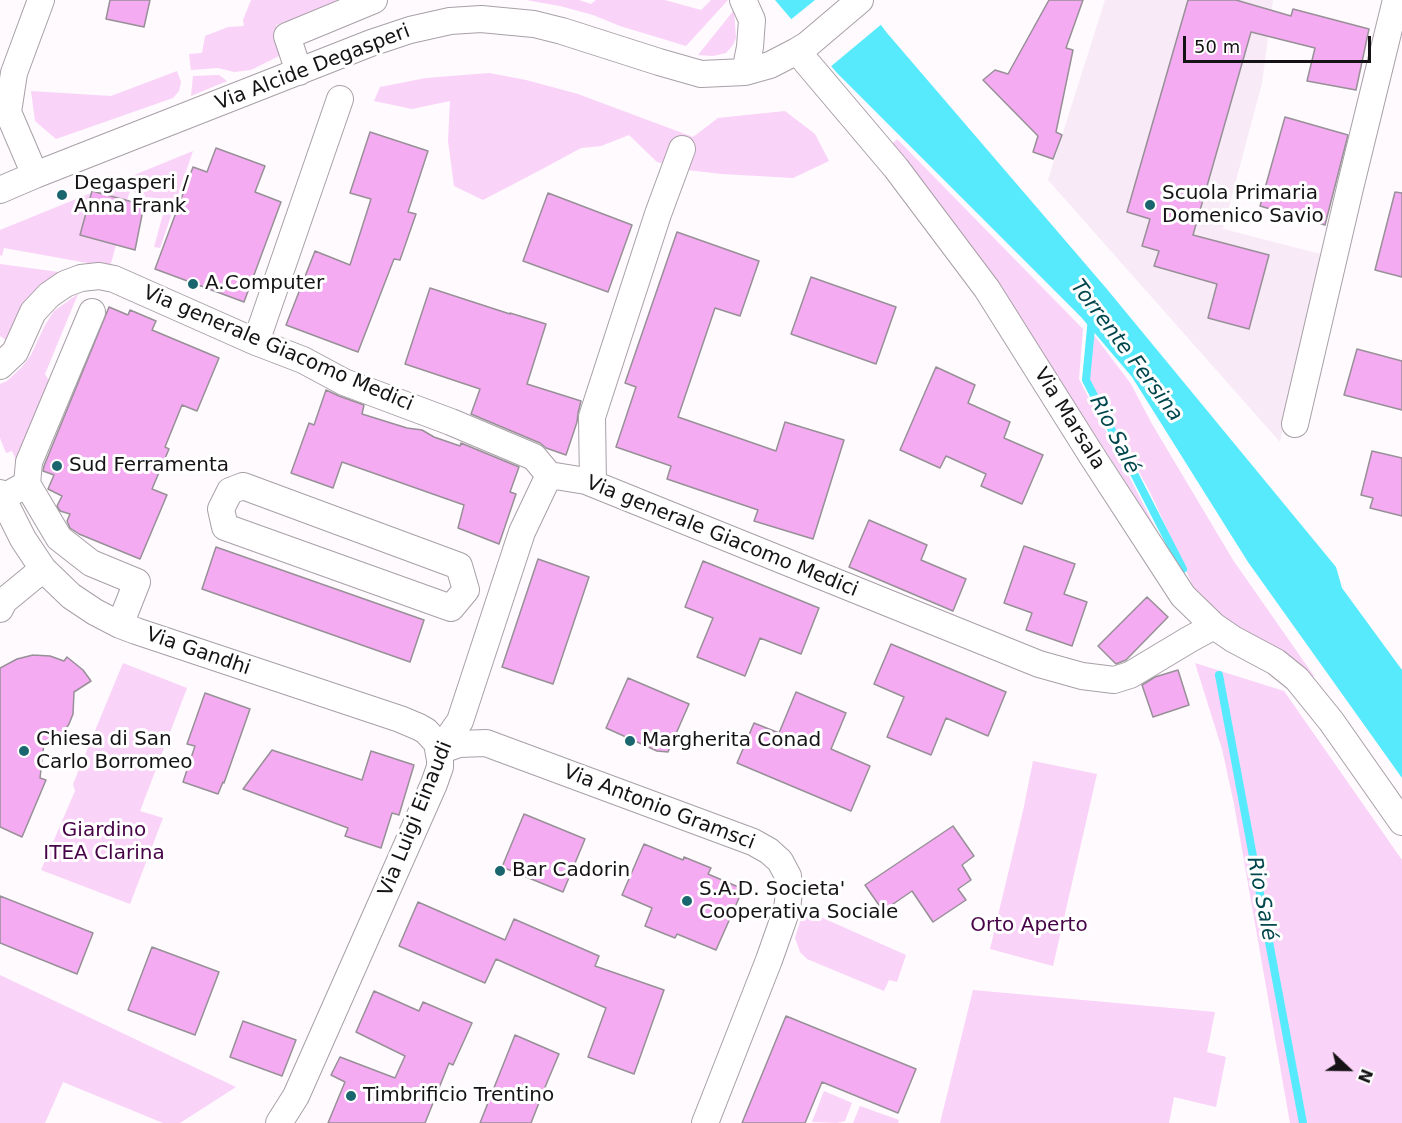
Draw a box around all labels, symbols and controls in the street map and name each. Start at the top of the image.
street label: Via Alcide Degasperi [212,20,414,116]
scale bar [1186,24,1374,62]
text: 50 m [1194,36,1240,57]
place label: Degasperi / Anna Frank [74,172,189,219]
place label: Scuola Primaria Domenico Savio [1162,182,1324,229]
marker: Degasperi / Anna Frank [55,188,69,202]
marker: Scuola Primaria Domenico Savio [1143,198,1157,212]
place label: A.Computer [205,272,324,296]
water label: Torrente Fersina [1064,275,1188,427]
marker: A.Computer [186,277,200,291]
street label: Via generale Giacomo Medici [139,281,417,417]
street label: Via Marsala [1028,364,1110,474]
water label: Rio Salé [1084,391,1144,479]
place label: Sud Ferramenta [69,454,229,478]
marker: Sud Ferramenta [50,459,64,473]
street label: Via generale Giacomo Medici [583,471,861,603]
street label: Via Gandhi [143,623,253,681]
place label: Chiesa di San Carlo Borromeo [36,728,192,775]
place label: Margherita Conad [642,729,821,753]
marker: Margherita Conad [623,734,637,748]
street label: Via Luigi Einaudi [374,738,458,900]
marker: Chiesa di San Carlo Borromeo [17,744,31,758]
street label: Via Antonio Gramsci [560,760,758,856]
park label: Giardino ITEA Clarina [43,819,165,866]
water label: Rio Salé [1241,855,1281,943]
place label: Bar Cadorin [512,859,630,883]
marker: Bar Cadorin [493,864,507,878]
place label: S.A.D. Societa' Cooperativa Sociale [699,878,898,925]
marker: S.A.D. Societa' Cooperativa Sociale [680,894,694,908]
park label: Orto Aperto [970,914,1088,938]
north arrow [1318,1039,1378,1099]
text: N [1354,1066,1376,1086]
place label: Timbrificio Trentino [363,1084,554,1108]
marker: Timbrificio Trentino [344,1089,358,1103]

